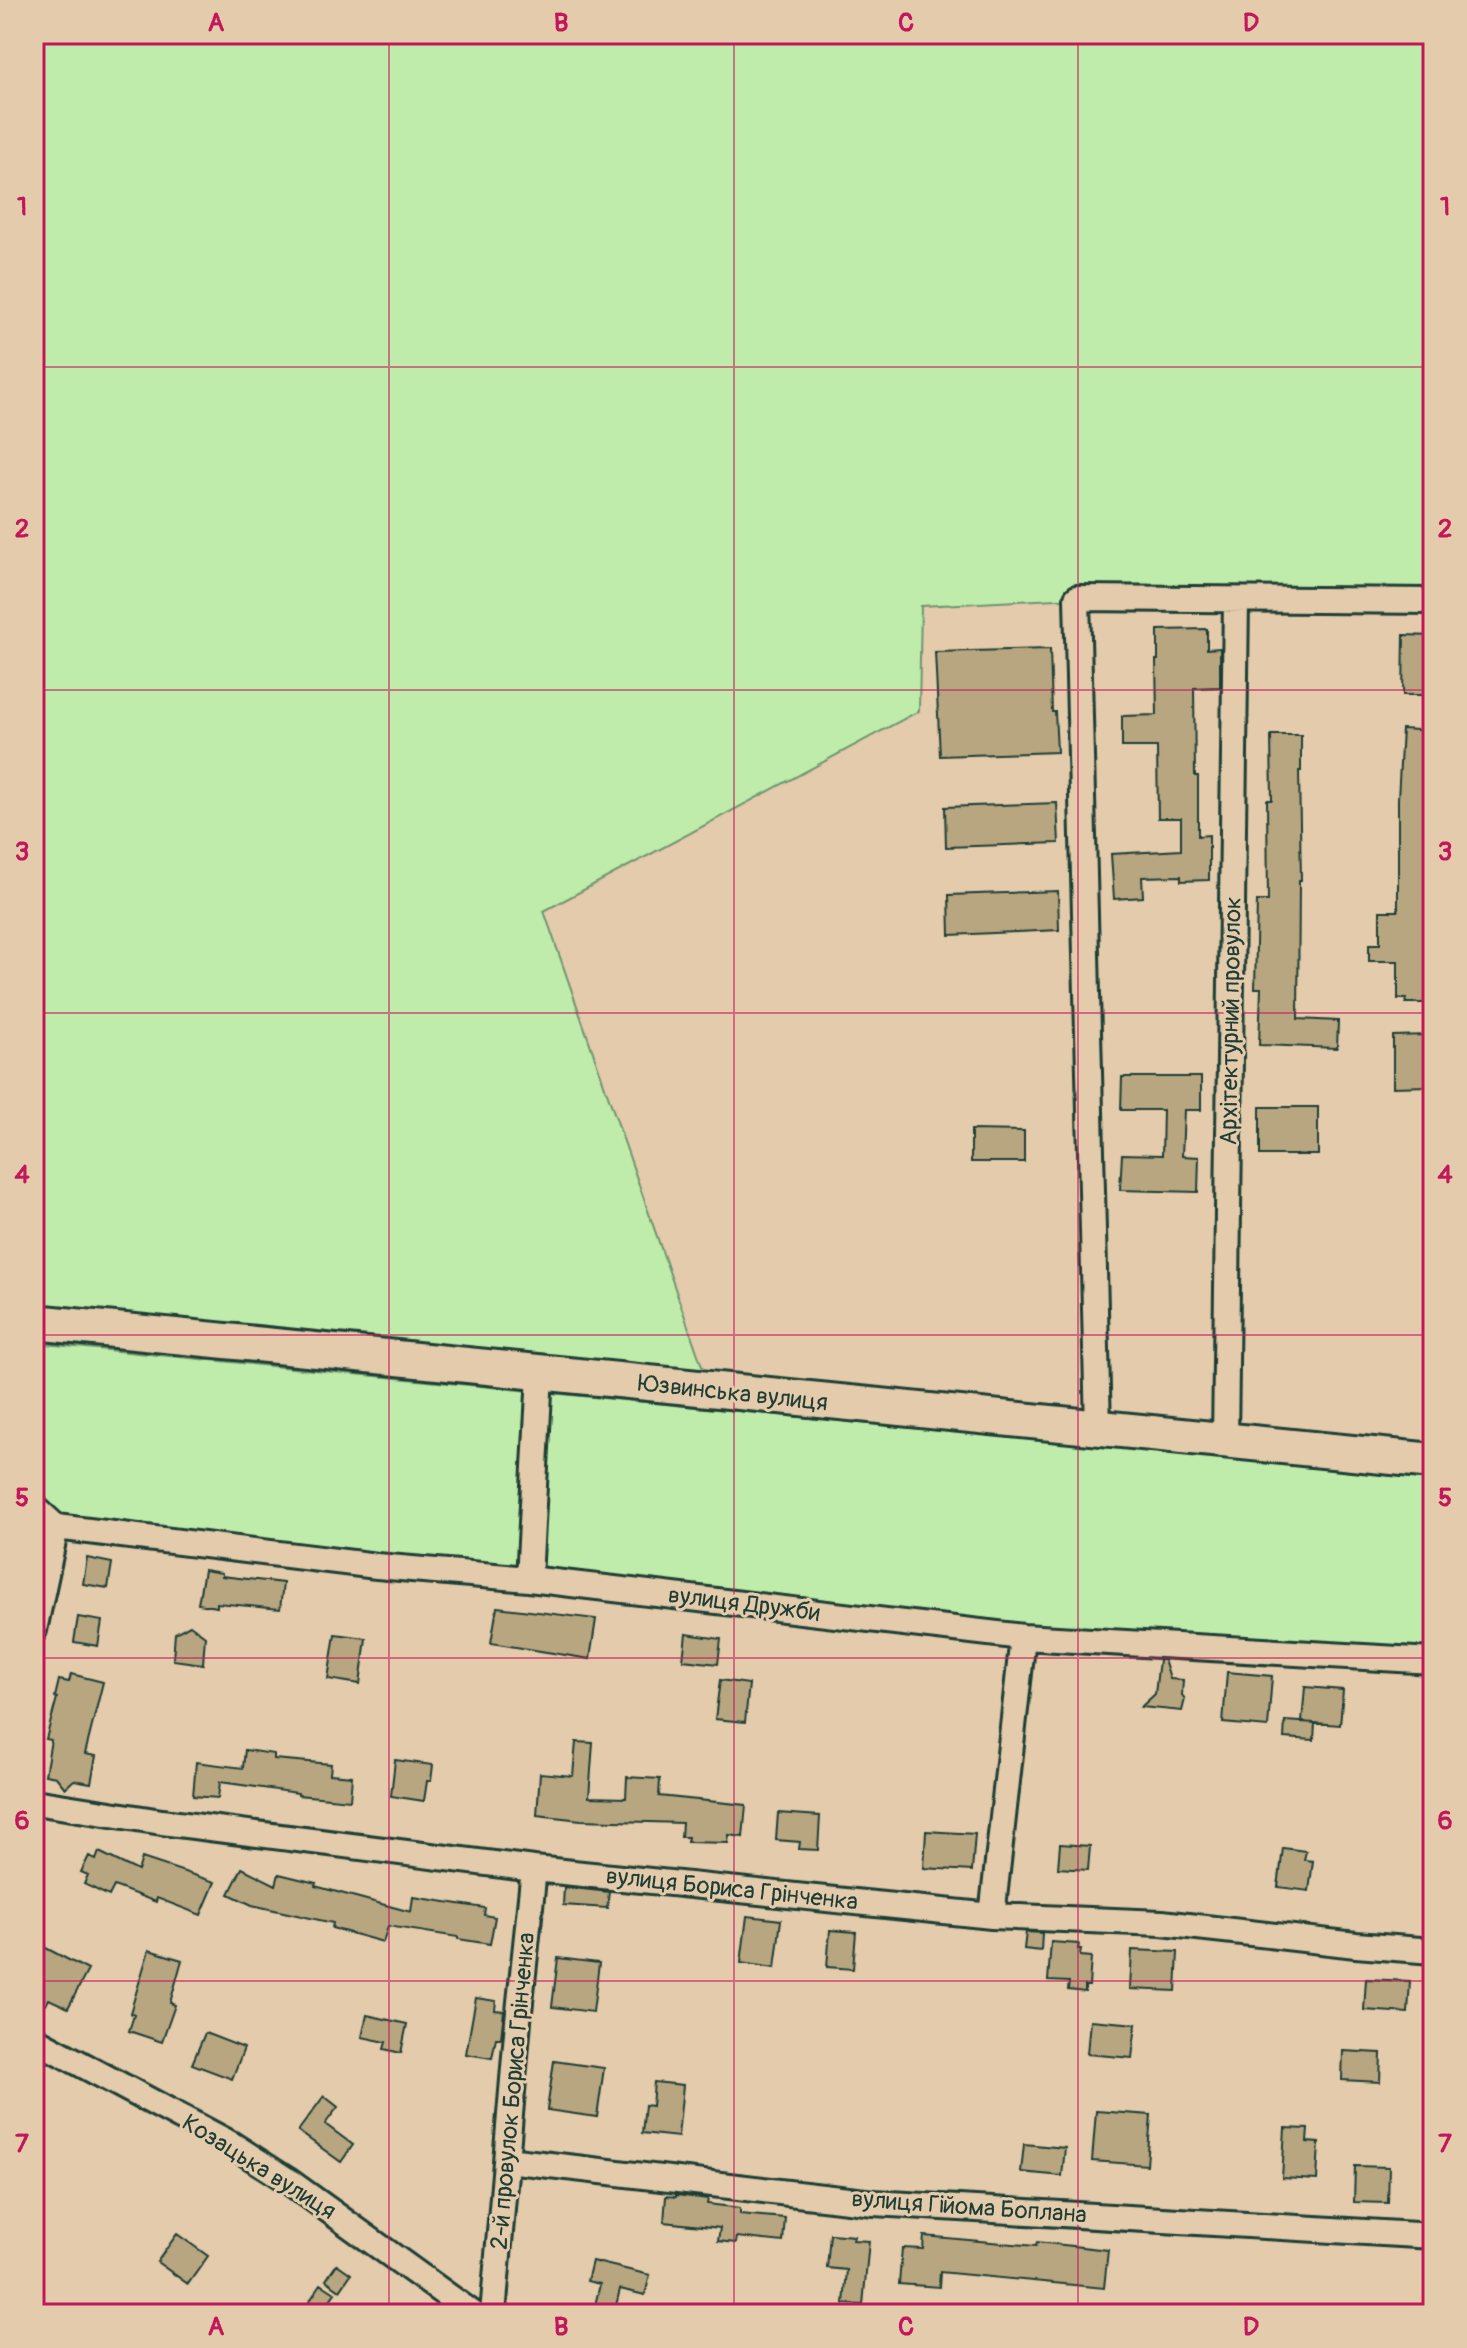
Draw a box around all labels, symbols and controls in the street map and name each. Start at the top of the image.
text: A [208,7,225,39]
text: B [554,7,568,39]
text: C [898,7,914,39]
text: D [1243,7,1259,39]
text: 1 [17,191,27,223]
text: 1 [1440,191,1450,223]
text: 2 [15,513,29,545]
text: 2 [1438,513,1452,545]
text: 3 [15,836,29,868]
text: 3 [1438,836,1452,868]
street label: Архітектурний провулок [1214,896,1248,1146]
text: 4 [14,1159,30,1191]
text: 4 [1437,1159,1453,1191]
street label: Юзвинська вулиця [637,1369,829,1417]
text: 5 [15,1482,29,1514]
text: 5 [1438,1482,1452,1514]
street label: вулиця Дружби [666,1580,822,1628]
text: 6 [14,1805,30,1837]
text: 6 [1437,1805,1453,1837]
street label: вулиця Бориса Грінченка [605,1861,859,1917]
street label: 2-й провулок Бориса Грінченка [485,1931,541,2251]
street label: Козацька вулиця [177,2108,341,2226]
text: 7 [15,2128,29,2160]
text: 7 [1438,2128,1452,2160]
street label: вулиця Гійома Боплана [850,2184,1088,2230]
text: A [208,2311,225,2343]
text: B [554,2311,568,2343]
text: C [898,2311,914,2343]
text: D [1243,2311,1259,2343]

